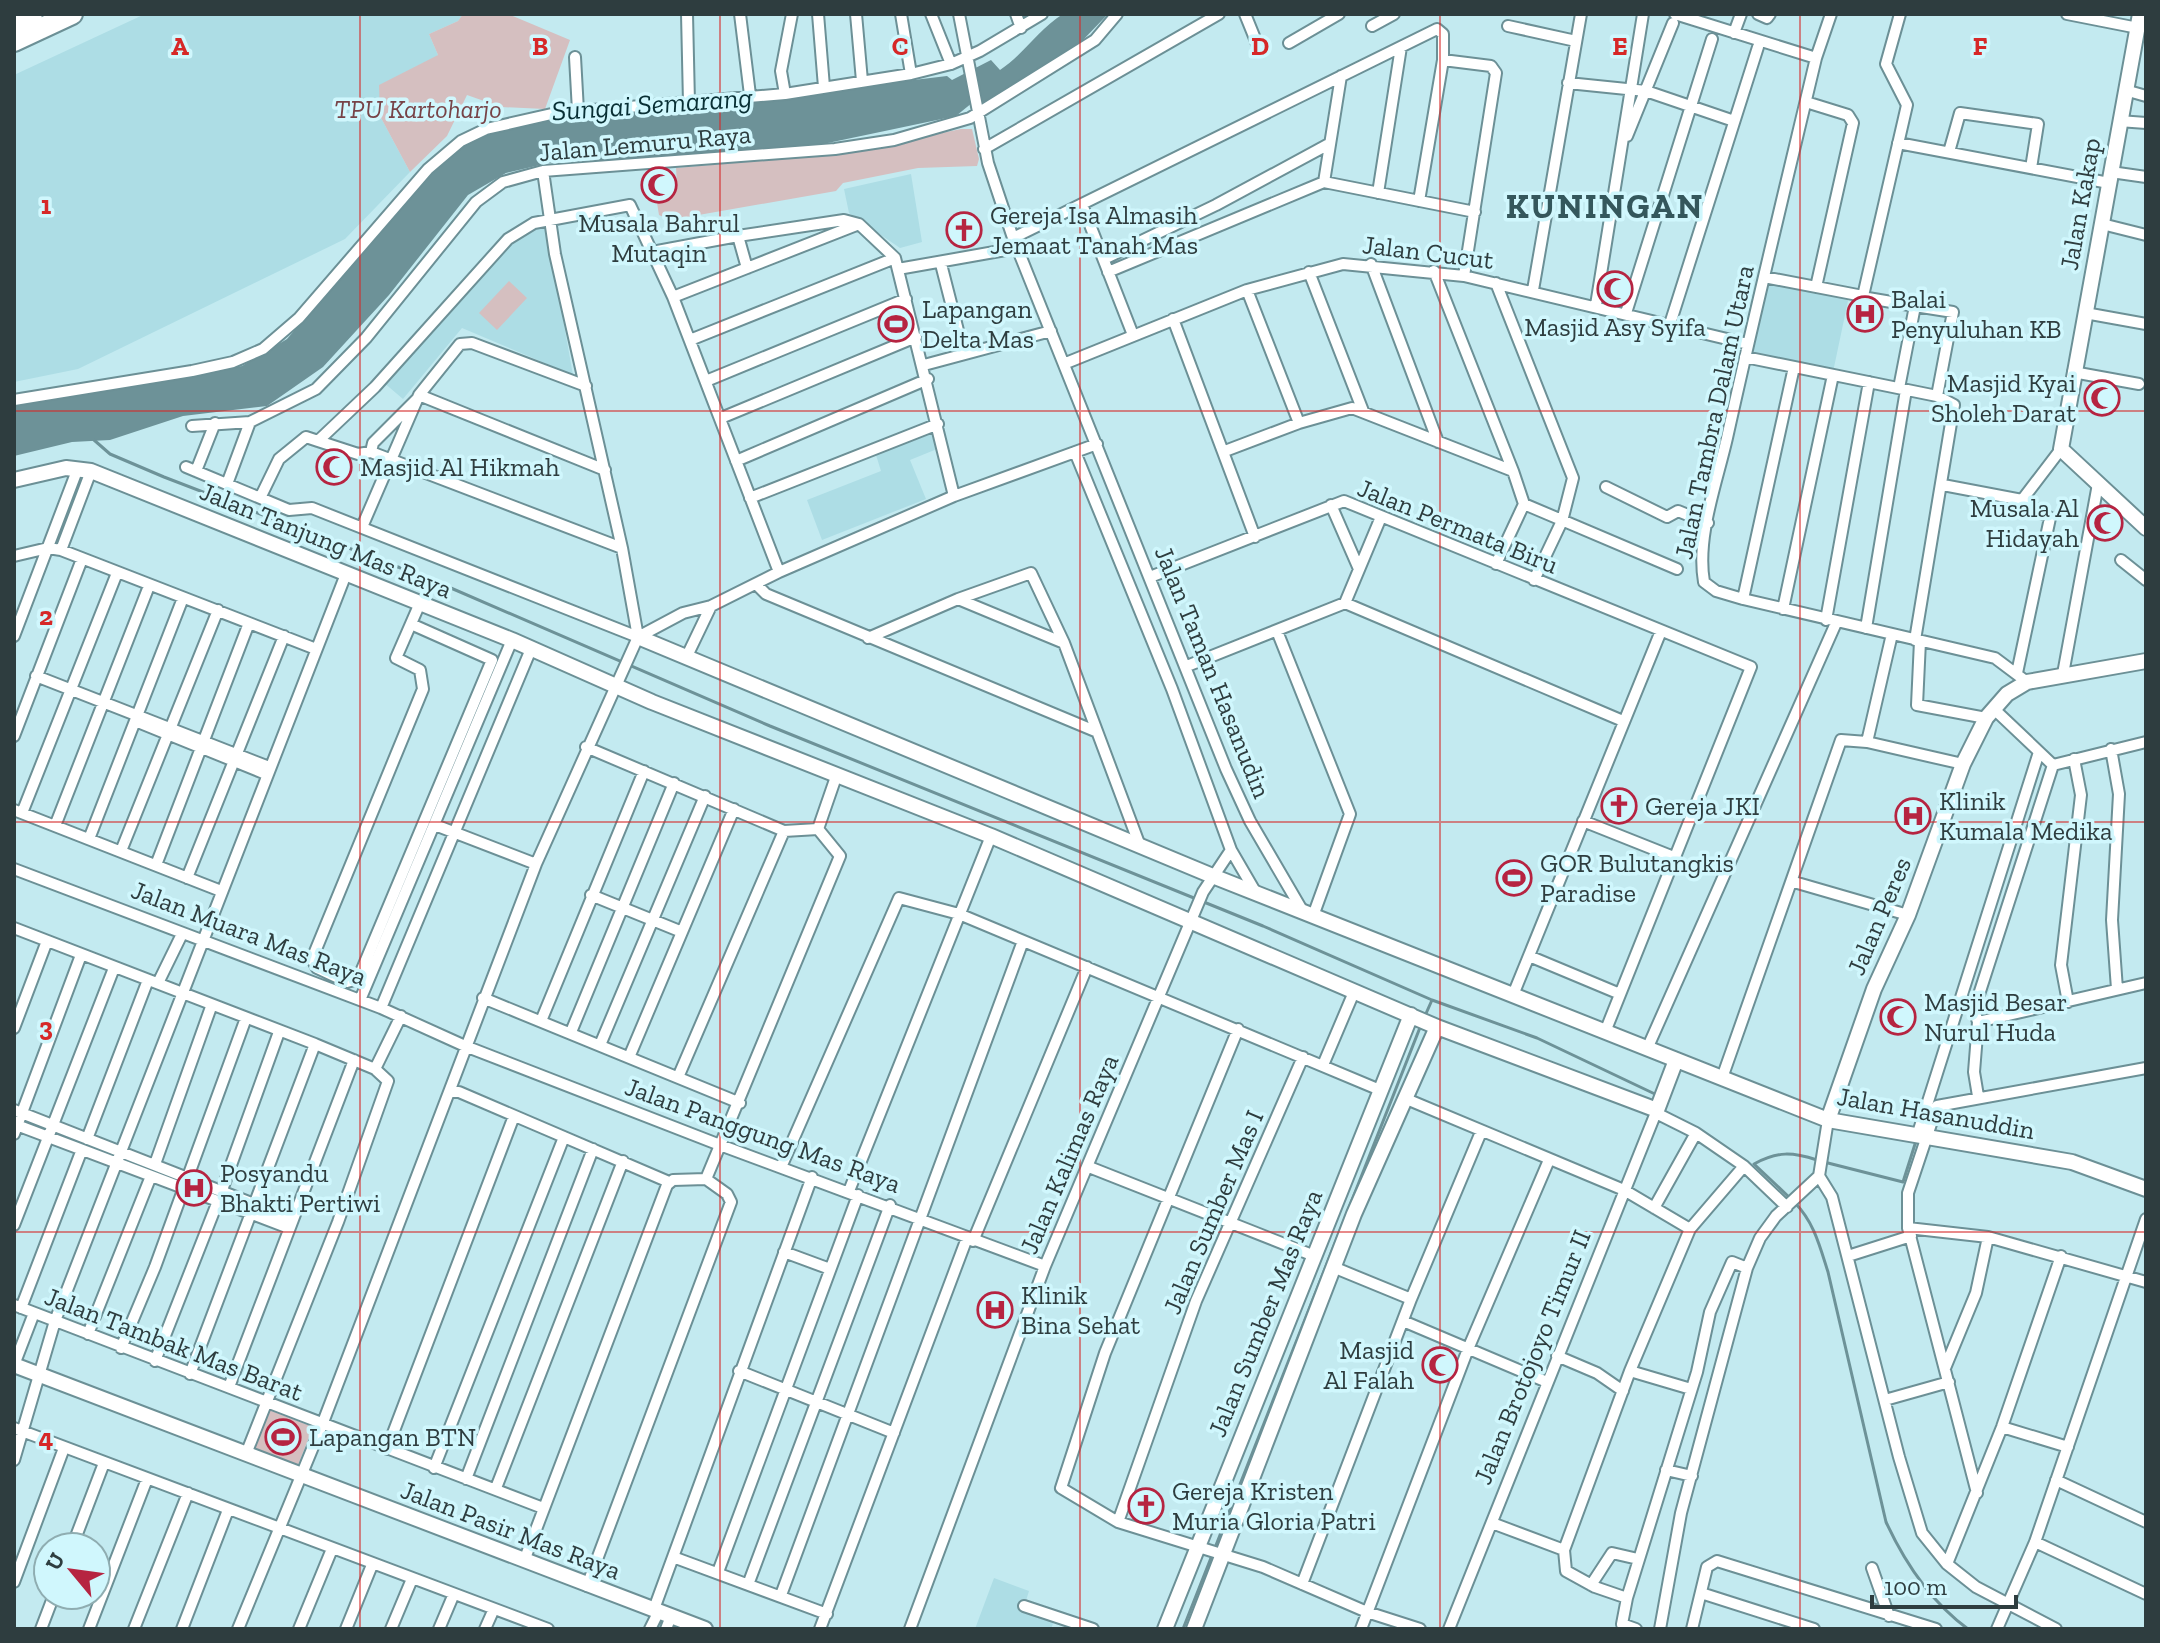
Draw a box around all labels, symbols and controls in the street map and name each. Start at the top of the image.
text: A [171,30,189,62]
text: B [532,30,548,62]
text: C [892,30,908,62]
text: D [1251,30,1269,62]
text: E [1612,30,1628,62]
text: F [1973,30,1988,62]
water label: Sungai Semarang [550,80,754,127]
park label: TPU Kartoharjo [334,93,502,125]
street label: Jalan Lemuru Raya [538,118,753,168]
street label: Jalan Kakap [2053,135,2107,273]
mosque icon: Musala Bahrul Mutaqin [640,166,678,204]
district label: KUNINGAN [1506,186,1704,227]
text: 1 [41,189,52,221]
place label: Gereja Isa Almasih Jemaat Tanah Mas [990,199,1198,261]
place label: Musala Bahrul Mutaqin [578,207,740,269]
church icon: Gereja Isa Almasih Jemaat Tanah Mas [945,211,983,249]
street label: Jalan Cucut [1361,228,1496,276]
street label: Jalan Tambra Dalam Utara [1667,262,1761,562]
mosque icon: Masjid Asy Syifa [1596,270,1634,308]
place label: Balai Penyuluhan KB [1891,283,2062,345]
place label: Lapangan Delta Mas [922,293,1034,355]
hospital icon: Balai Penyuluhan KB [1846,295,1884,333]
sports icon: Lapangan Delta Mas [877,305,915,343]
place label: Masjid Asy Syifa [1524,311,1706,343]
place label: Masjid Kyai Sholeh Darat [1931,367,2076,429]
mosque icon: Masjid Kyai Sholeh Darat [2083,379,2121,417]
mosque icon: Masjid Al Hikmah [315,448,353,486]
place label: Masjid Al Hikmah [360,451,560,483]
street label: Jalan Permata Biru [1353,471,1563,581]
street label: Jalan Tanjung Mas Raya [195,475,457,605]
place label: Musala Al Hidayah [1970,492,2079,554]
mosque icon: Musala Al Hidayah [2086,504,2124,542]
street label: Jalan Taman Hasanudin [1148,541,1278,803]
text: 2 [39,600,53,632]
place label: Klinik Kumala Medika [1939,785,2113,847]
church icon: Gereja JKI [1600,787,1638,825]
place label: Gereja JKI [1645,790,1760,822]
hospital icon: Klinik Kumala Medika [1894,797,1932,835]
place label: GOR Bulutangkis Paradise [1540,847,1734,909]
street label: Jalan Peres [1840,852,1918,980]
sports icon: GOR Bulutangkis Paradise [1495,859,1533,897]
street label: Jalan Muara Mas Raya [127,873,372,993]
place label: Masjid Besar Nurul Huda [1924,986,2067,1048]
mosque icon: Masjid Besar Nurul Huda [1879,998,1917,1036]
text: 3 [39,1011,53,1043]
street label: Jalan Kalimas Raya [1013,1049,1126,1259]
street label: Jalan Panggung Mas Raya [621,1070,905,1200]
street label: Jalan Hasanuddin [1835,1080,2037,1146]
street label: Jalan Sumber Mas I [1156,1105,1270,1319]
place label: Posyandu Bhakti Pertiwi [220,1157,380,1219]
hospital icon: Posyandu Bhakti Pertiwi [175,1169,213,1207]
street label: Jalan Sumber Mas Raya [1201,1184,1329,1441]
street label: Jalan Brotojoyo Timur II [1466,1225,1598,1489]
place label: Klinik Bina Sehat [1021,1279,1141,1341]
street label: Jalan Tambak Mas Barat [41,1280,308,1408]
hospital icon: Klinik Bina Sehat [976,1291,1014,1329]
place label: Masjid Al Falah [1324,1334,1414,1396]
mosque icon: Masjid Al Falah [1421,1346,1459,1384]
sports icon: Lapangan BTN [264,1418,302,1456]
place label: Lapangan BTN [309,1421,476,1453]
text: 4 [39,1422,54,1454]
street label: Jalan Pasir Mas Raya [397,1473,626,1587]
place label: Gereja Kristen Muria Gloria Patri [1172,1475,1376,1537]
church icon: Gereja Kristen Muria Gloria Patri [1127,1487,1165,1525]
north arrow [32,1531,112,1611]
text: U [39,1548,71,1575]
scale bar [1872,1559,2016,1609]
text: 100 m [1884,1572,1947,1601]

